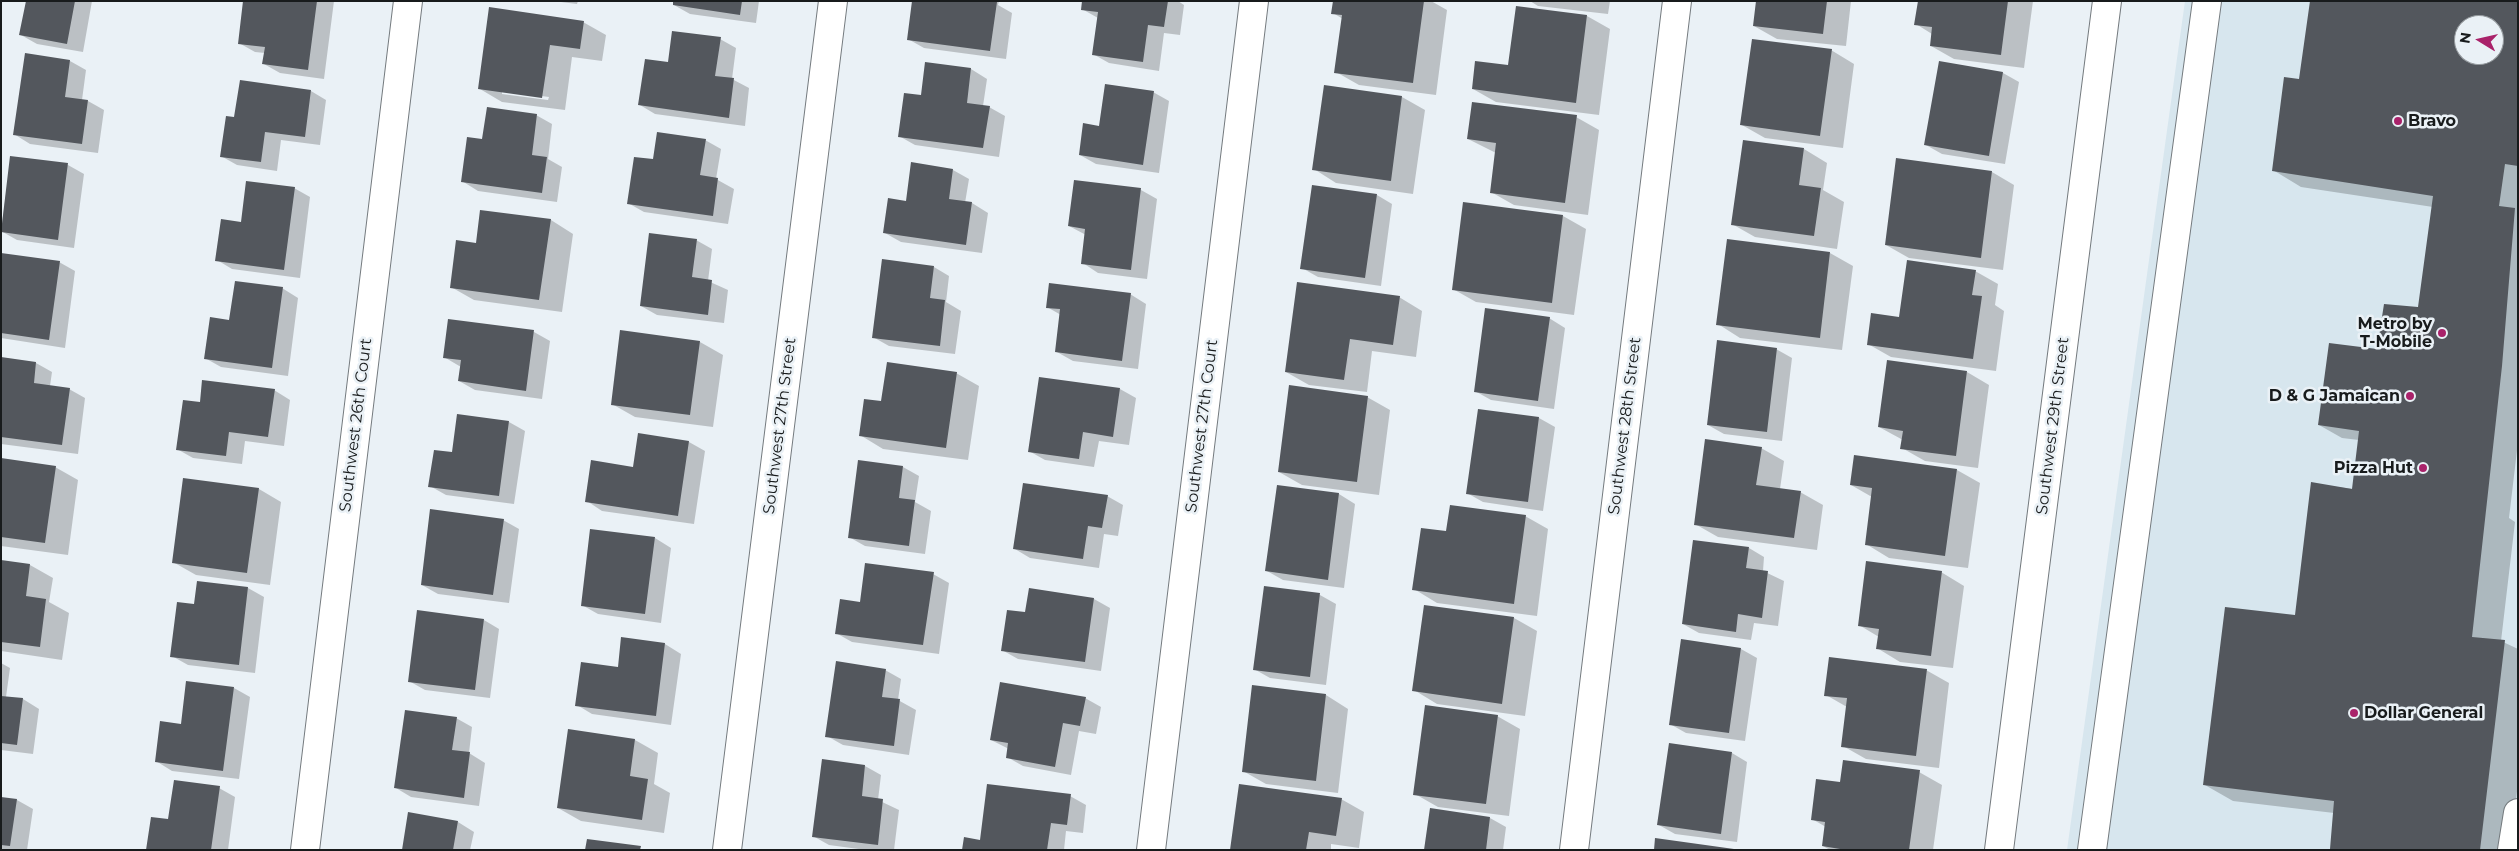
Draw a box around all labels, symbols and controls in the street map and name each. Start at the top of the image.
north arrow [2454,15,2504,65]
text: N [2455,31,2475,45]
place label: Bravo [2408,111,2456,131]
marker: Bravo [2392,115,2404,127]
place label: Metro by T-Mobile [2358,314,2432,352]
marker: Metro by T-Mobile [2436,327,2448,339]
street label: Southwest 28th Street [1605,336,1645,516]
street label: Southwest 29th Street [2033,336,2073,516]
street label: Southwest 26th Court [336,337,376,513]
street label: Southwest 27th Street [760,337,800,515]
street label: Southwest 27th Court [1182,338,1222,514]
place label: D & G Jamaican [2269,386,2400,406]
marker: D & G Jamaican [2404,390,2416,402]
place label: Pizza Hut [2334,458,2413,478]
marker: Pizza Hut [2417,462,2429,474]
place label: Dollar General [2364,703,2483,723]
marker: Dollar General [2348,707,2360,719]

